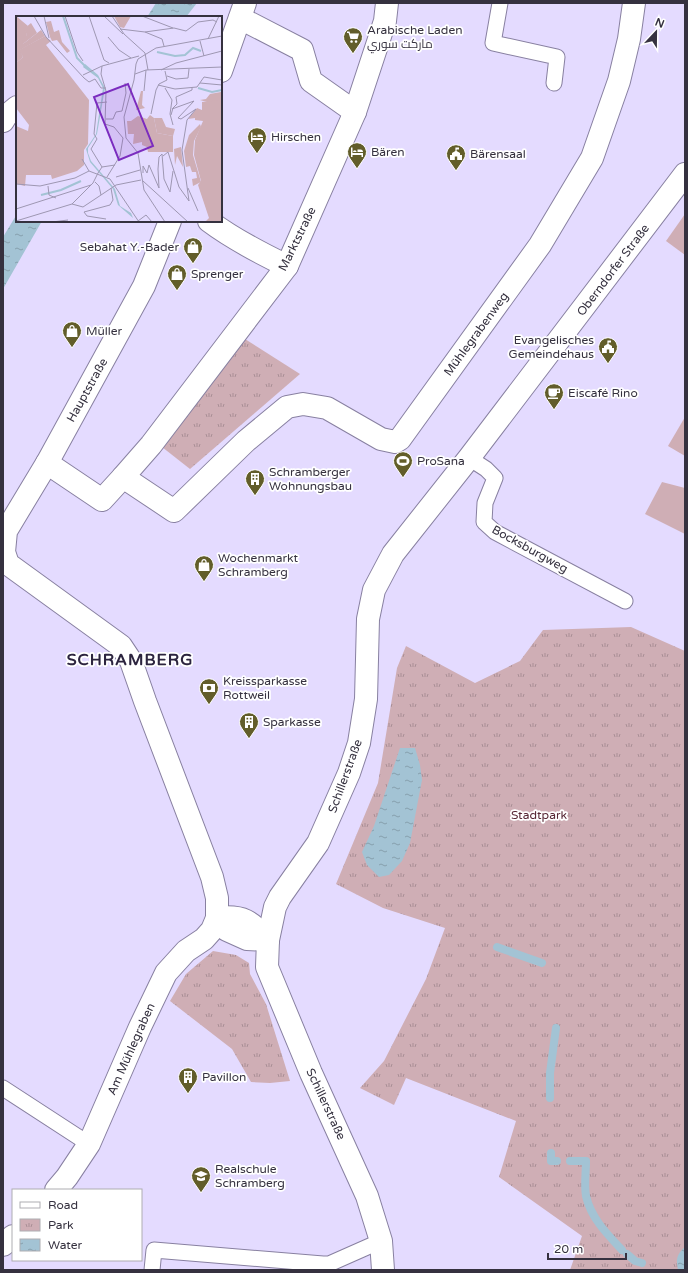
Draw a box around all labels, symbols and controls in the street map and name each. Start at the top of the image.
north arrow [636,12,676,52]
inset map [16,16,222,222]
text: N [653,16,666,31]
place label: Arabische Laden ماركت سوري [367,23,463,54]
supermarket icon: Arabische Laden ماركت سوري [342,26,364,54]
hotel icon: Hirschen [246,126,268,154]
place label: Hirschen [271,130,321,144]
hotel icon: Bären [346,141,368,169]
public building icon: Bärensaal [445,143,467,171]
place label: Bären [371,145,405,159]
place label: Bärensaal [470,147,526,161]
street label: Marktstraße [275,204,319,273]
street label: Oberndorfer Straße [574,221,652,319]
shop icon: Sebahat Y.-Bader [182,236,204,264]
place label: Sebahat Y.-Bader [80,240,179,254]
shop icon: Sprenger [166,263,188,291]
place label: Sprenger [191,267,244,281]
street label: Mühlegrabenweg [441,289,511,379]
shop icon: Müller [61,320,83,348]
place label: Müller [86,324,123,338]
place label: Evangelisches Gemeindehaus [509,333,594,361]
public building icon: Evangelisches Gemeindehaus [597,336,619,364]
street label: Hauptstraße [64,355,110,424]
cafe icon: Eiscafé Rino [543,382,565,410]
place label: Eiscafé Rino [568,386,638,400]
sports icon: ProSana [392,450,414,478]
place label: ProSana [417,454,465,468]
place label: Schramberger Wohnungsbau [269,465,352,493]
building icon: Schramberger Wohnungsbau [244,468,266,496]
street label: Bocksburgweg [490,522,570,576]
place label: Wochenmarkt Schramberg [218,551,299,579]
shop icon: Wochenmarkt Schramberg [193,554,215,582]
district label: SCHRAMBERG [67,650,193,670]
place label: Kreissparkasse Rottweil [223,674,307,702]
bank icon: Kreissparkasse Rottweil [198,677,220,705]
building icon: Sparkasse [238,711,260,739]
place label: Sparkasse [263,715,321,729]
street label: Schillerstraße [325,737,365,815]
park label: Stadtpark [511,808,567,822]
street label: Am Mühlegraben [104,1001,158,1097]
building icon: Pavillon [177,1066,199,1094]
street label: Schillerstraße [303,1066,349,1142]
place label: Pavillon [202,1070,246,1084]
place label: Realschule Schramberg [215,1162,285,1190]
school or university icon: Realschule Schramberg [190,1165,212,1193]
legend [12,1189,142,1261]
text: Road [48,1198,78,1212]
text: Park [48,1218,74,1232]
scale bar [548,1235,626,1261]
text: Water [48,1238,83,1252]
text: 20 m [554,1242,583,1256]

